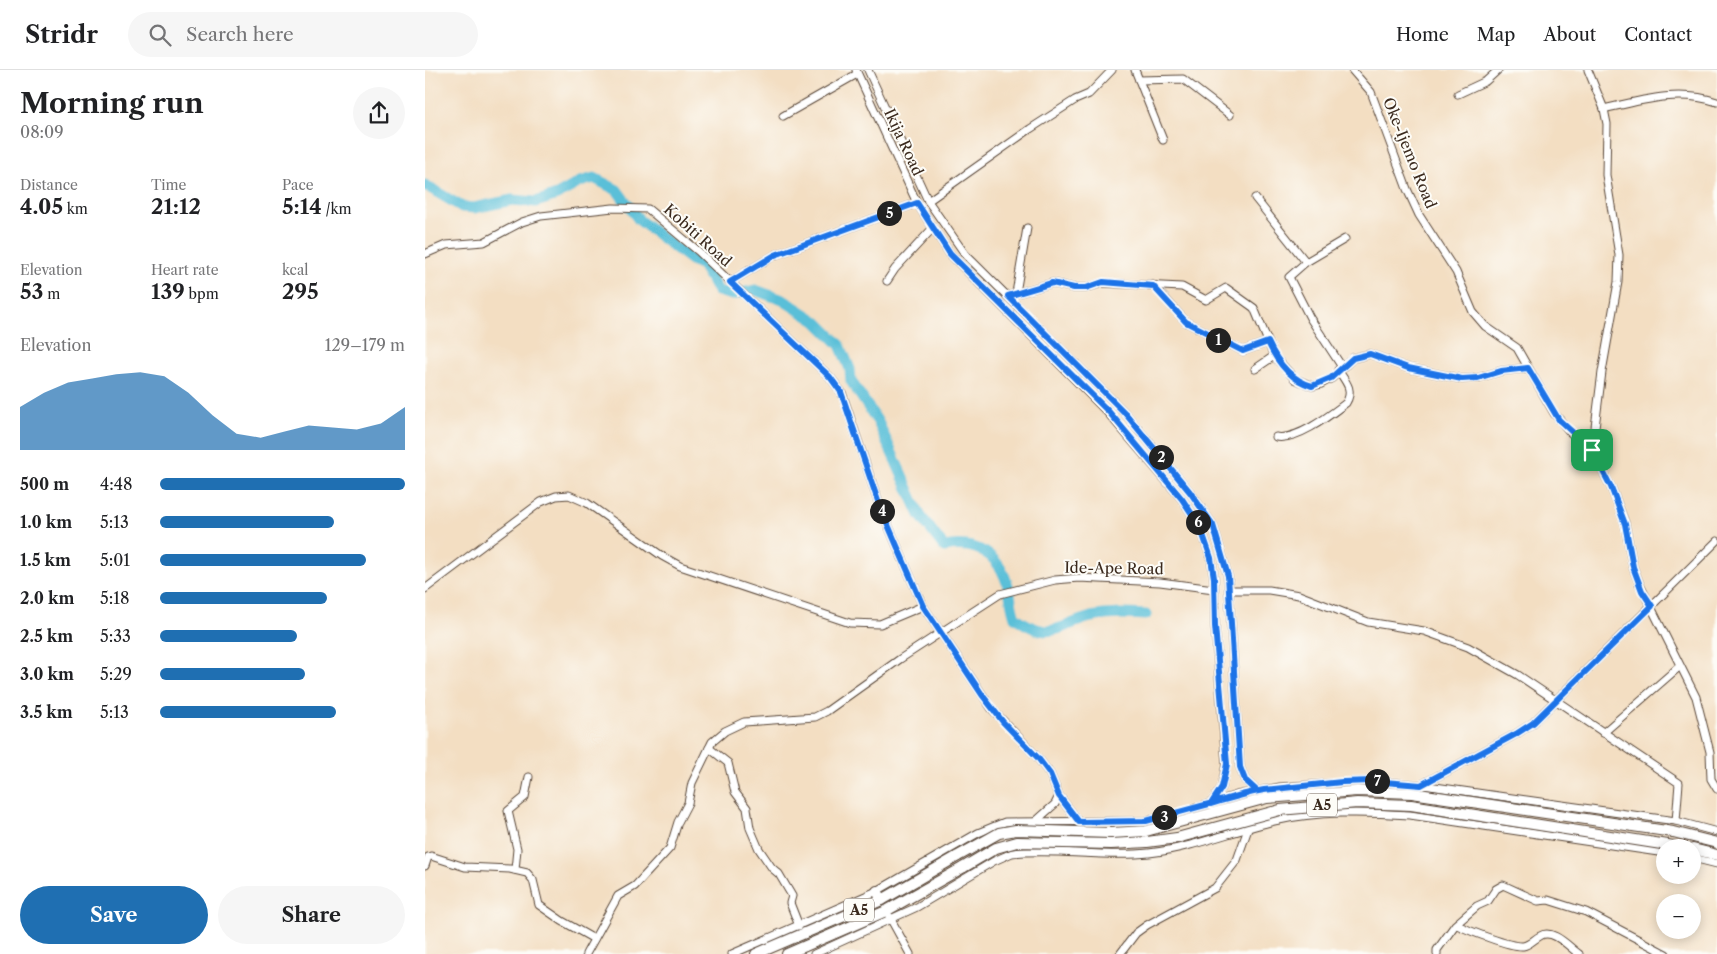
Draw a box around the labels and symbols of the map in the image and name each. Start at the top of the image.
street label: Oke-Ijemo Road [1379,95,1441,211]
street label: Ikija Road [880,105,928,179]
street label: Kobiti Road [660,200,736,270]
pin: 5 [877,200,901,226]
pin: 1 [1205,328,1231,352]
pin [1571,429,1613,471]
pin: 2 [1149,444,1173,470]
pin: 4 [869,498,895,524]
pin: 6 [1185,510,1211,534]
street label: Ide-Ape Road [1064,558,1164,578]
pin: 7 [1365,768,1389,794]
road number: A5 [1307,794,1337,816]
pin: 3 [1151,804,1177,830]
road number: A5 [844,898,874,922]

